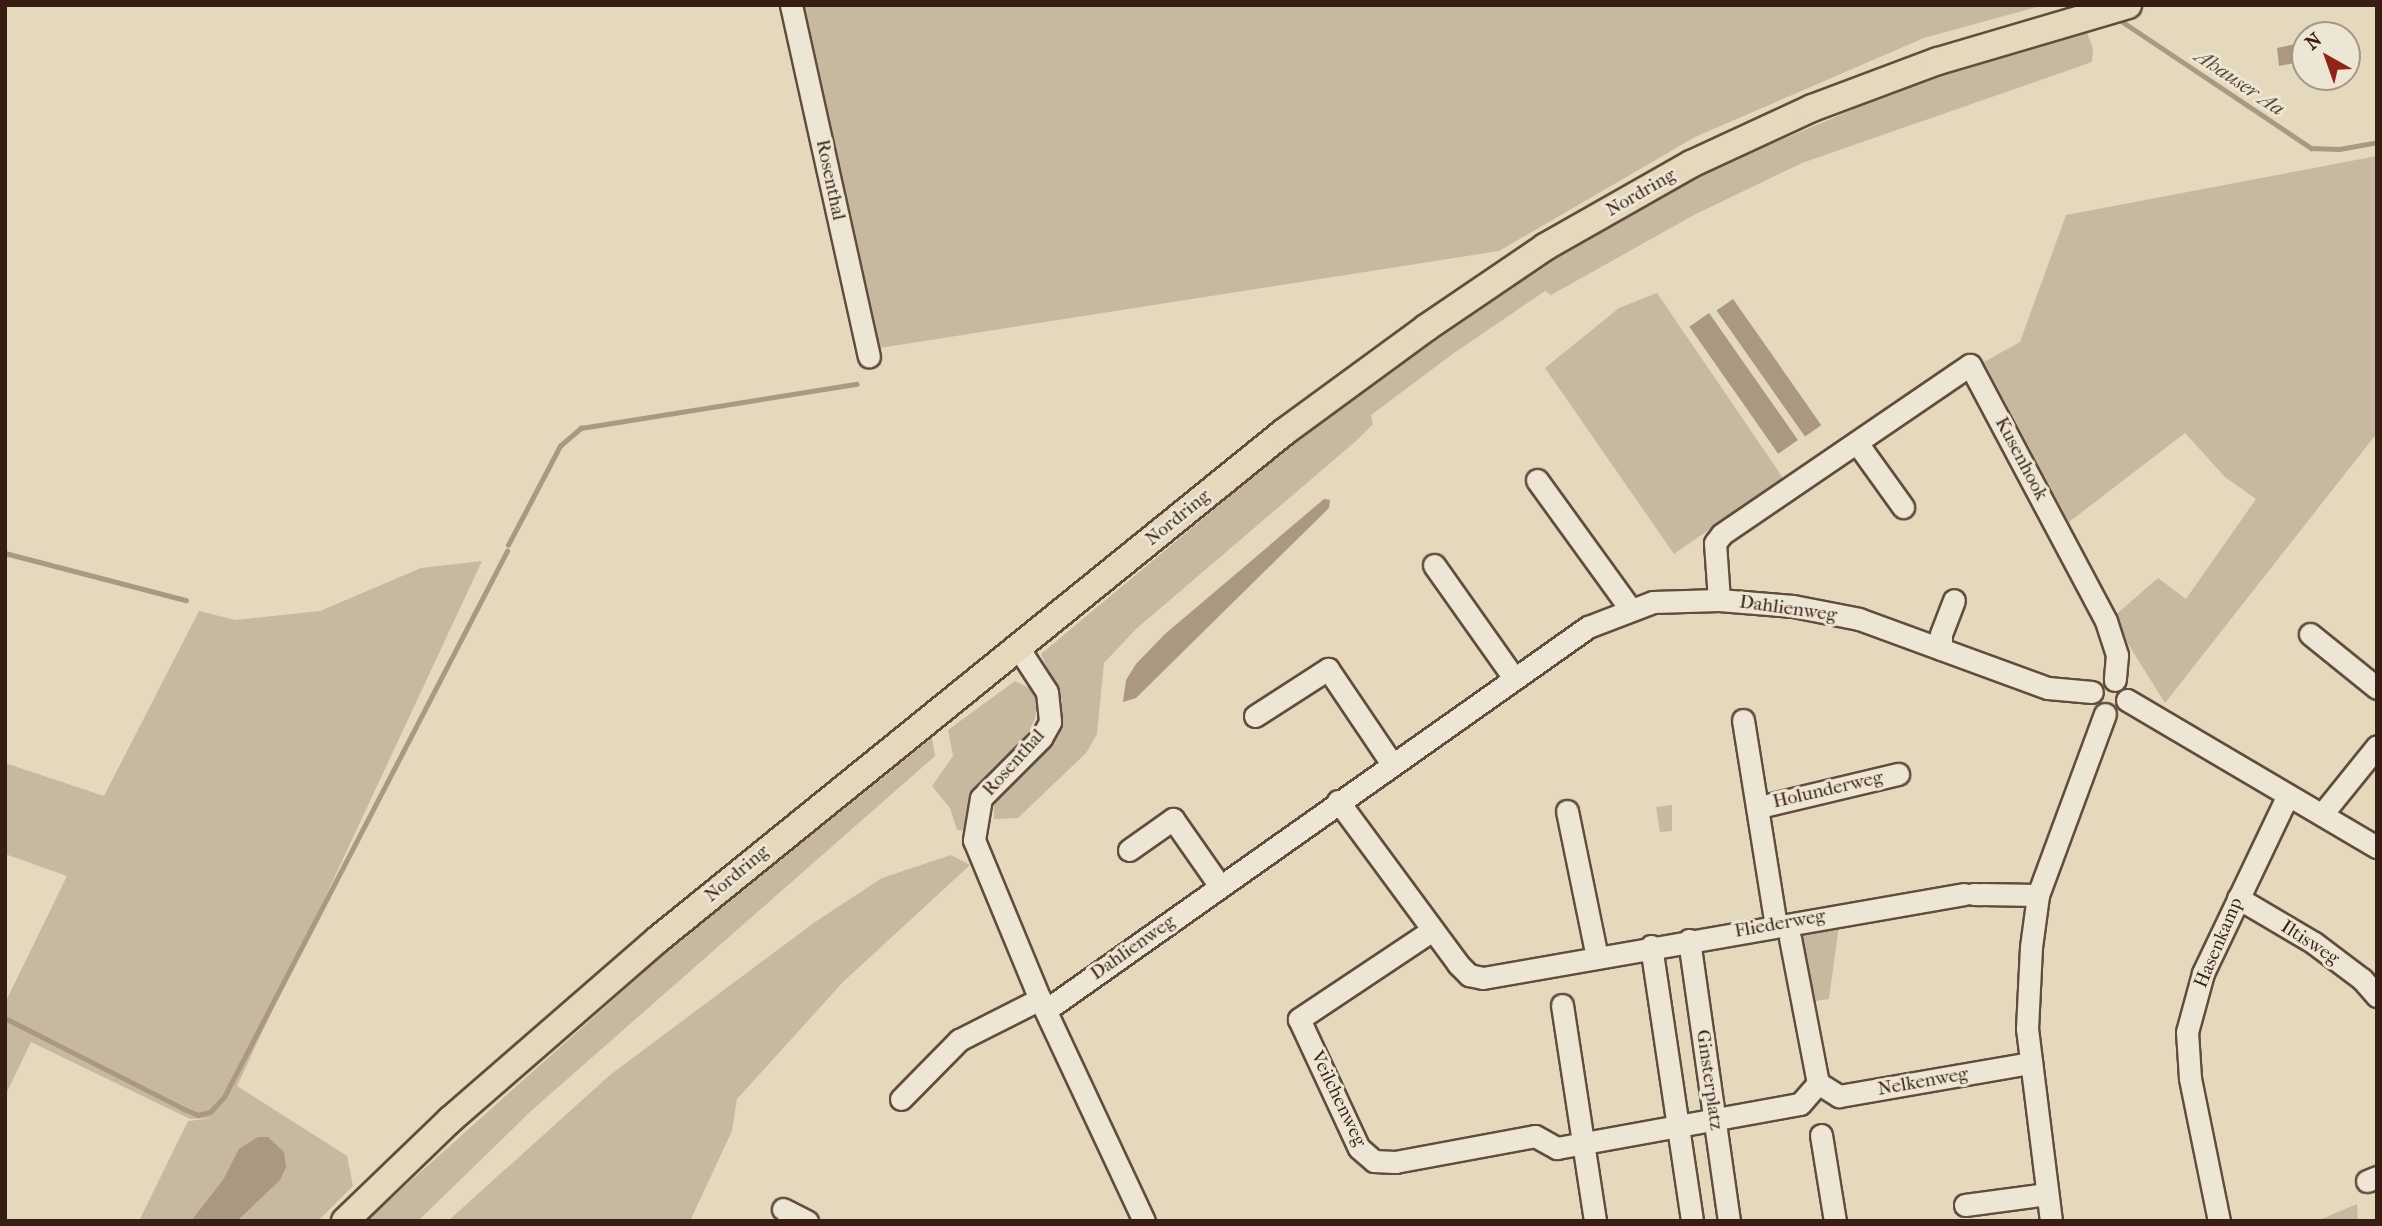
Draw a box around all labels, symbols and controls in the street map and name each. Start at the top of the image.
north arrow [2291,21,2361,91]
text: N [2301,28,2326,55]
water label: Ahauser Aa [2191,43,2289,121]
street label: Rosenthal [810,138,850,222]
street label: Nordring [1602,164,1680,222]
street label: Kusenhook [1990,413,2052,505]
street label: Nordring [1141,485,1215,551]
street label: Dahlienweg [1738,591,1838,627]
street label: Rosenthal [978,725,1050,801]
street label: Holunderweg [1771,766,1885,814]
street label: Nordring [700,841,774,907]
street label: Hasenkamp [2190,894,2248,992]
street label: Fliederweg [1733,905,1827,943]
street label: Dahlienweg [1086,911,1180,985]
street label: Iltisweg [2276,916,2344,970]
street label: Ginsterplatz [1691,1028,1727,1132]
street label: Veilchenweg [1305,1047,1371,1151]
street label: Nelkenweg [1876,1063,1970,1101]

